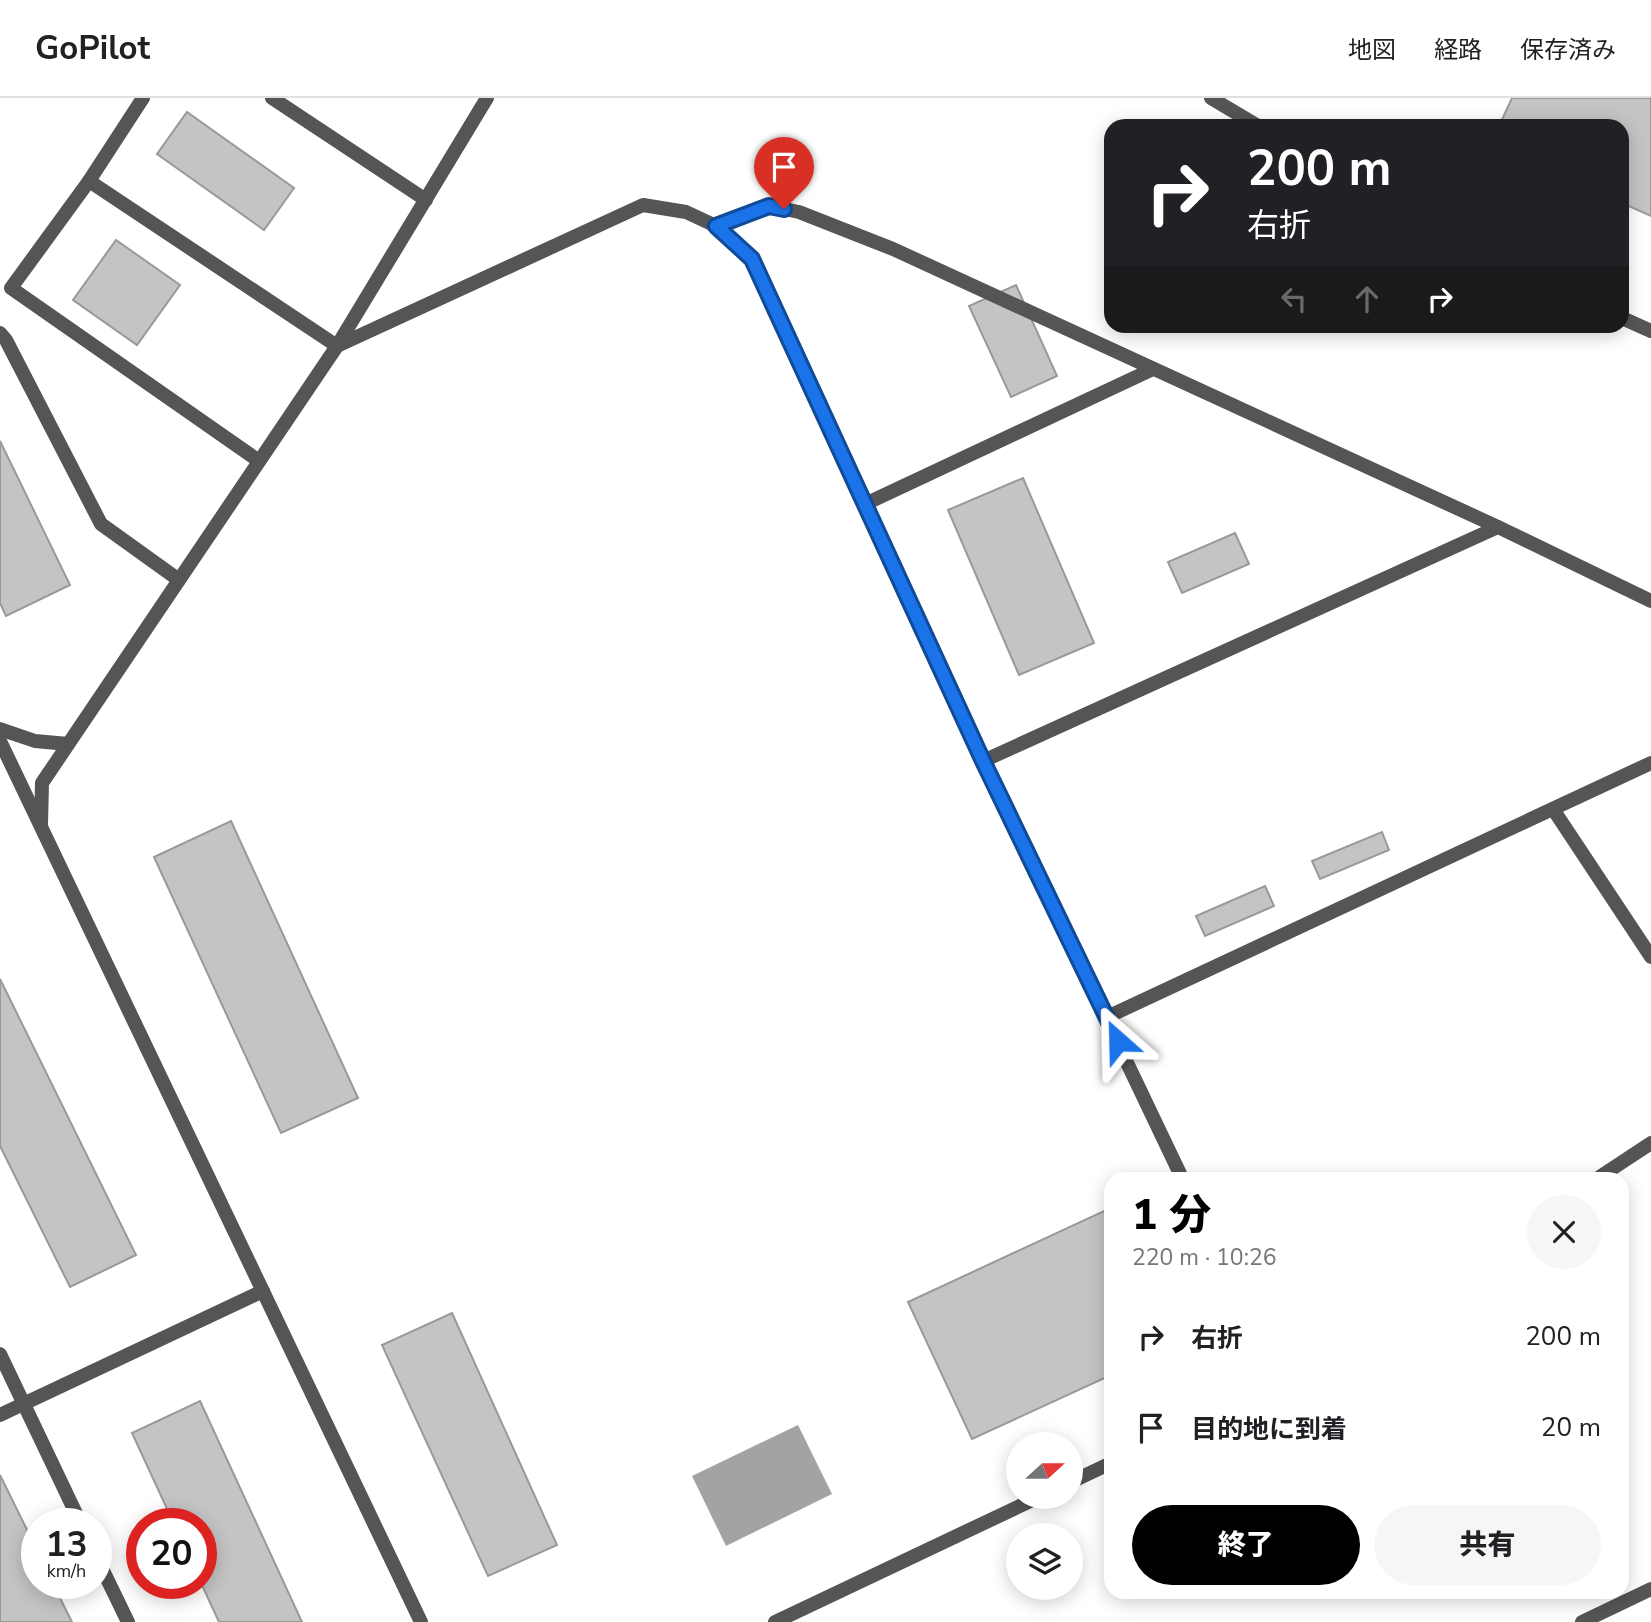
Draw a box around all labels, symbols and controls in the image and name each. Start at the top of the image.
text: GoPilot [35,26,150,71]
text: 地図 [1348,34,1396,66]
text: 経路 [1434,34,1482,66]
text: 保存済み [1520,34,1616,66]
text: 200 m [1247,135,1391,202]
pin [754,137,814,209]
icon: right [1132,147,1223,238]
icon: arrive [765,148,803,186]
text: 右折 [1247,204,1311,247]
icon: left [1275,280,1313,318]
icon: ahead [1348,280,1386,318]
icon: right [1421,280,1459,318]
position arrow [1081,1004,1155,1078]
text: 1 分 [1132,1187,1211,1244]
button: close [1527,1195,1601,1269]
text: 220 m · 10:26 [1132,1242,1277,1273]
icon: right [1132,1318,1170,1356]
text: 200 m [1525,1319,1601,1354]
text: 右折 [1191,1321,1243,1356]
icon: arrive [1132,1409,1170,1447]
text: 20 m [1541,1410,1601,1445]
text: 目的地に到着 [1191,1412,1347,1447]
north arrow [1006,1432,1083,1508]
map controls [1006,1432,1083,1600]
button: 終了 [1132,1505,1360,1585]
button: 共有 [1374,1505,1601,1585]
speed limit sign: 20 [126,1508,217,1599]
text: 13 [45,1521,88,1568]
button: layers [1006,1523,1083,1600]
text: km/h [47,1559,86,1583]

